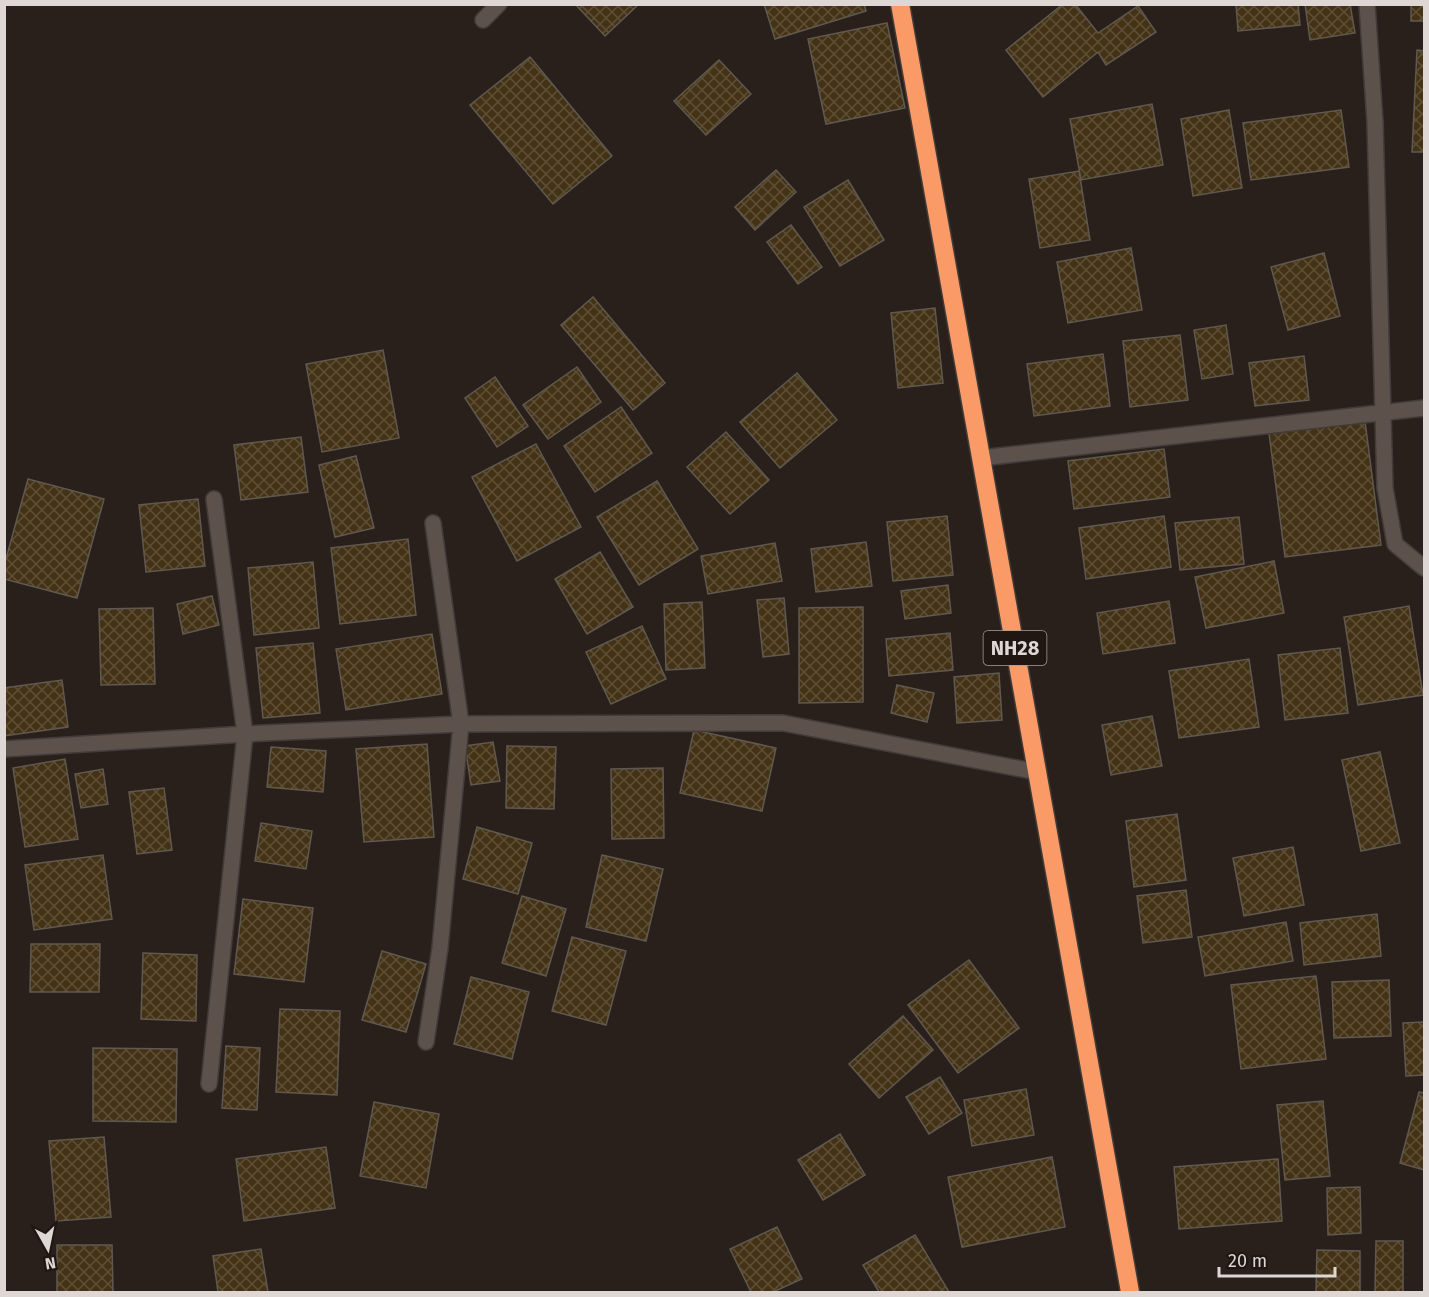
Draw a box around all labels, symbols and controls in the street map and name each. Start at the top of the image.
road number: NH28 [984,631,1046,665]
north arrow [18,1219,78,1279]
scale bar [1219,1240,1334,1278]
text: 20 m [1228,1250,1267,1272]
text: N [44,1253,57,1274]

